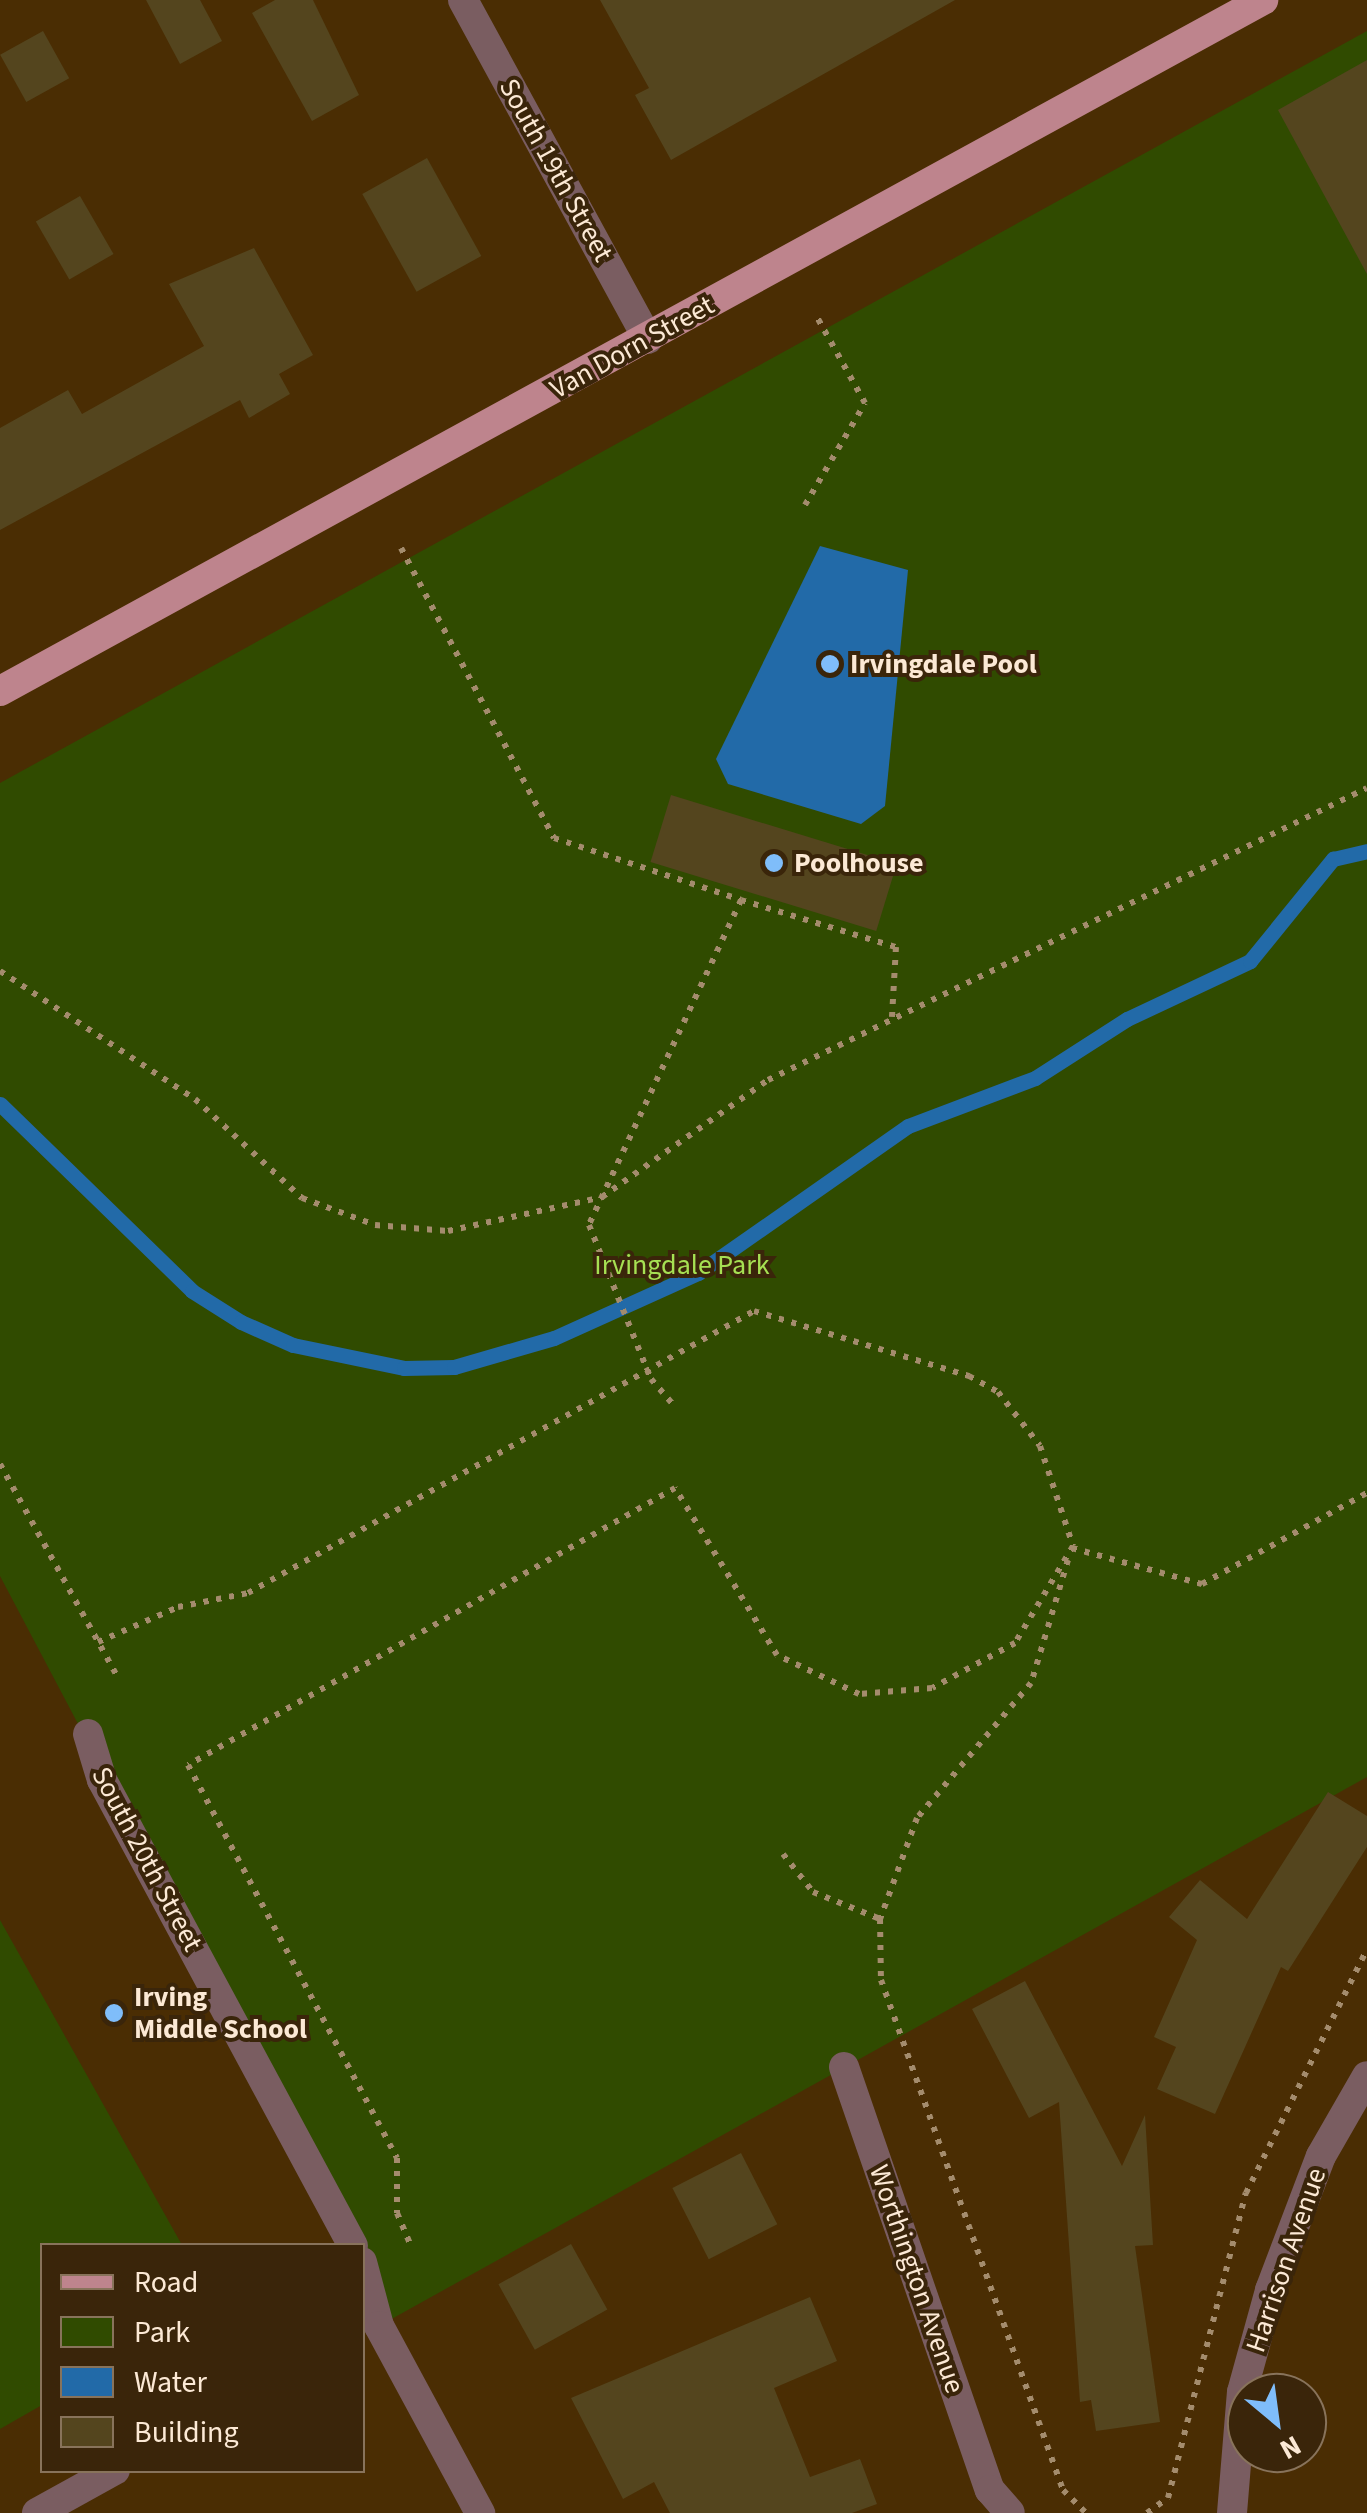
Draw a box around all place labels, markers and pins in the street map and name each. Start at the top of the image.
place label: Irvingdale Pool [850,647,1037,681]
marker: Irvingdale Pool [819,653,841,675]
place label: Poolhouse [794,846,924,880]
marker: Poolhouse [763,852,785,874]
place label: Irving Middle School [134,1980,307,2046]
marker: Irving Middle School [103,2002,125,2024]

